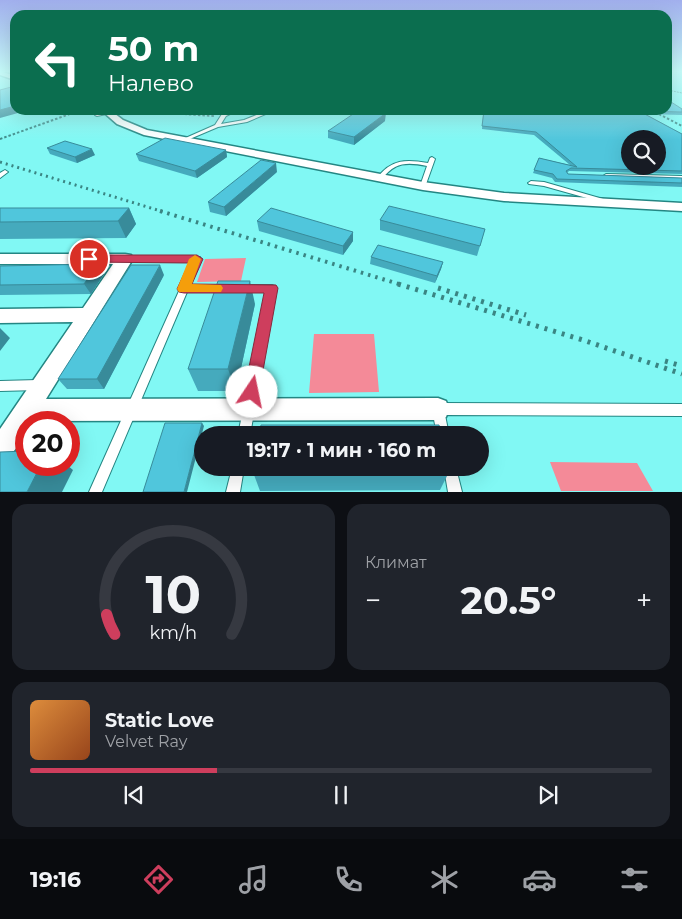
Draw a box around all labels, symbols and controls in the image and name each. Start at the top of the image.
text: 50 m [108,27,199,70]
icon: left [25,30,90,95]
text: Налево [108,70,194,97]
map controls [621,130,666,175]
button: search [621,130,666,175]
pin [68,238,110,280]
icon: arrive [75,245,103,273]
position arrow [225,365,277,417]
speed limit sign: 20 [15,411,80,476]
text: 19:17 · 1 мин · 160 m [247,439,436,462]
text: Климат [365,553,427,572]
text: 10 [146,563,201,626]
text: 20.5° [461,577,556,624]
text: − [365,583,381,617]
text: + [636,583,652,617]
text: km/h [150,622,197,643]
text: Static Love [105,709,214,732]
text: Velvet Ray [105,732,187,751]
icon: previous [120,781,148,809]
icon: pause [327,781,355,809]
icon: next [534,781,562,809]
icon: directions [141,862,176,897]
icon: music [236,862,271,897]
icon: phone [331,862,366,897]
icon: climate [427,862,462,897]
icon: car [522,862,557,897]
icon: filters [617,862,652,897]
text: 19:16 [30,866,81,893]

